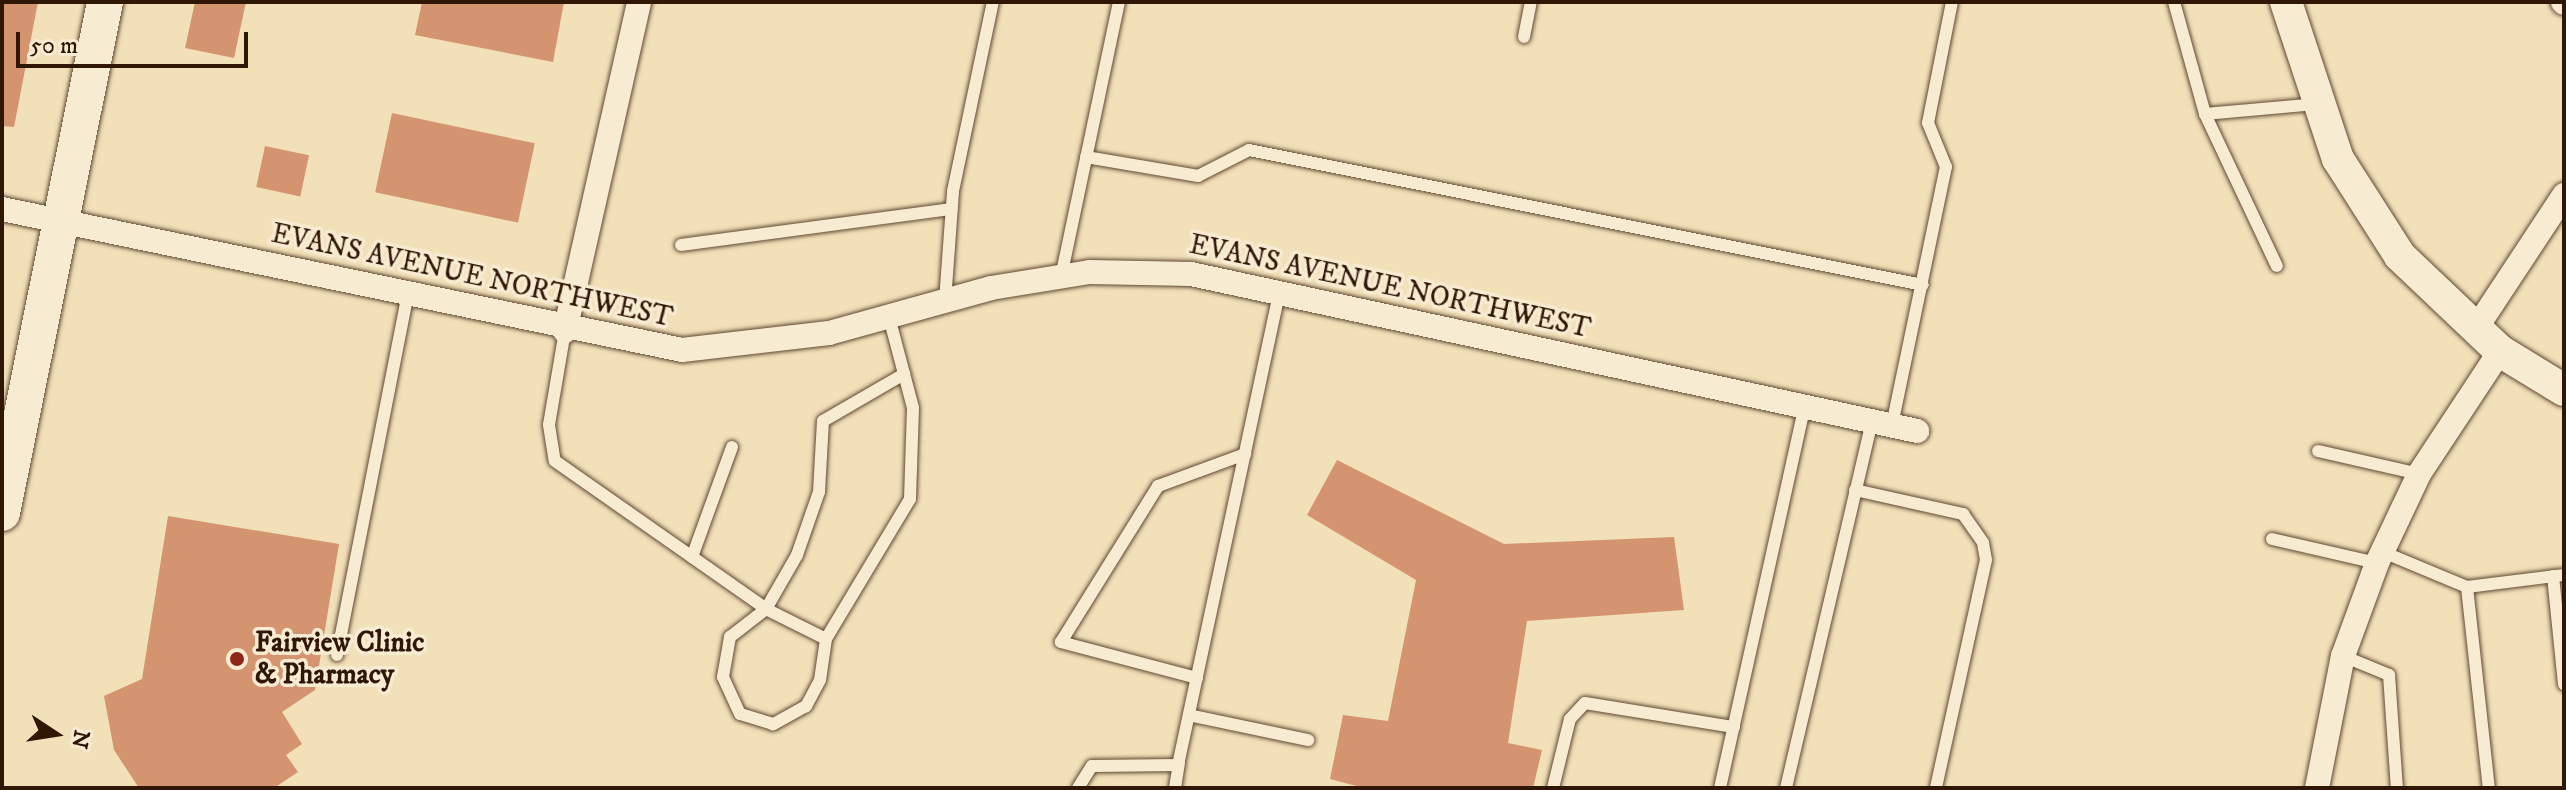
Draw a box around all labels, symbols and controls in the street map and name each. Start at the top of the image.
scale bar [20,16,252,66]
text: 50 m [30,31,78,61]
street label: EVANS AVENUE NORTHWEST [268,217,676,335]
street label: EVANS AVENUE NORTHWEST [1186,228,1594,346]
place label: Fairview Clinic & Pharmacy [255,626,424,692]
marker: Fairview Clinic & Pharmacy [226,648,248,670]
north arrow [16,694,96,774]
text: N [65,727,95,751]

